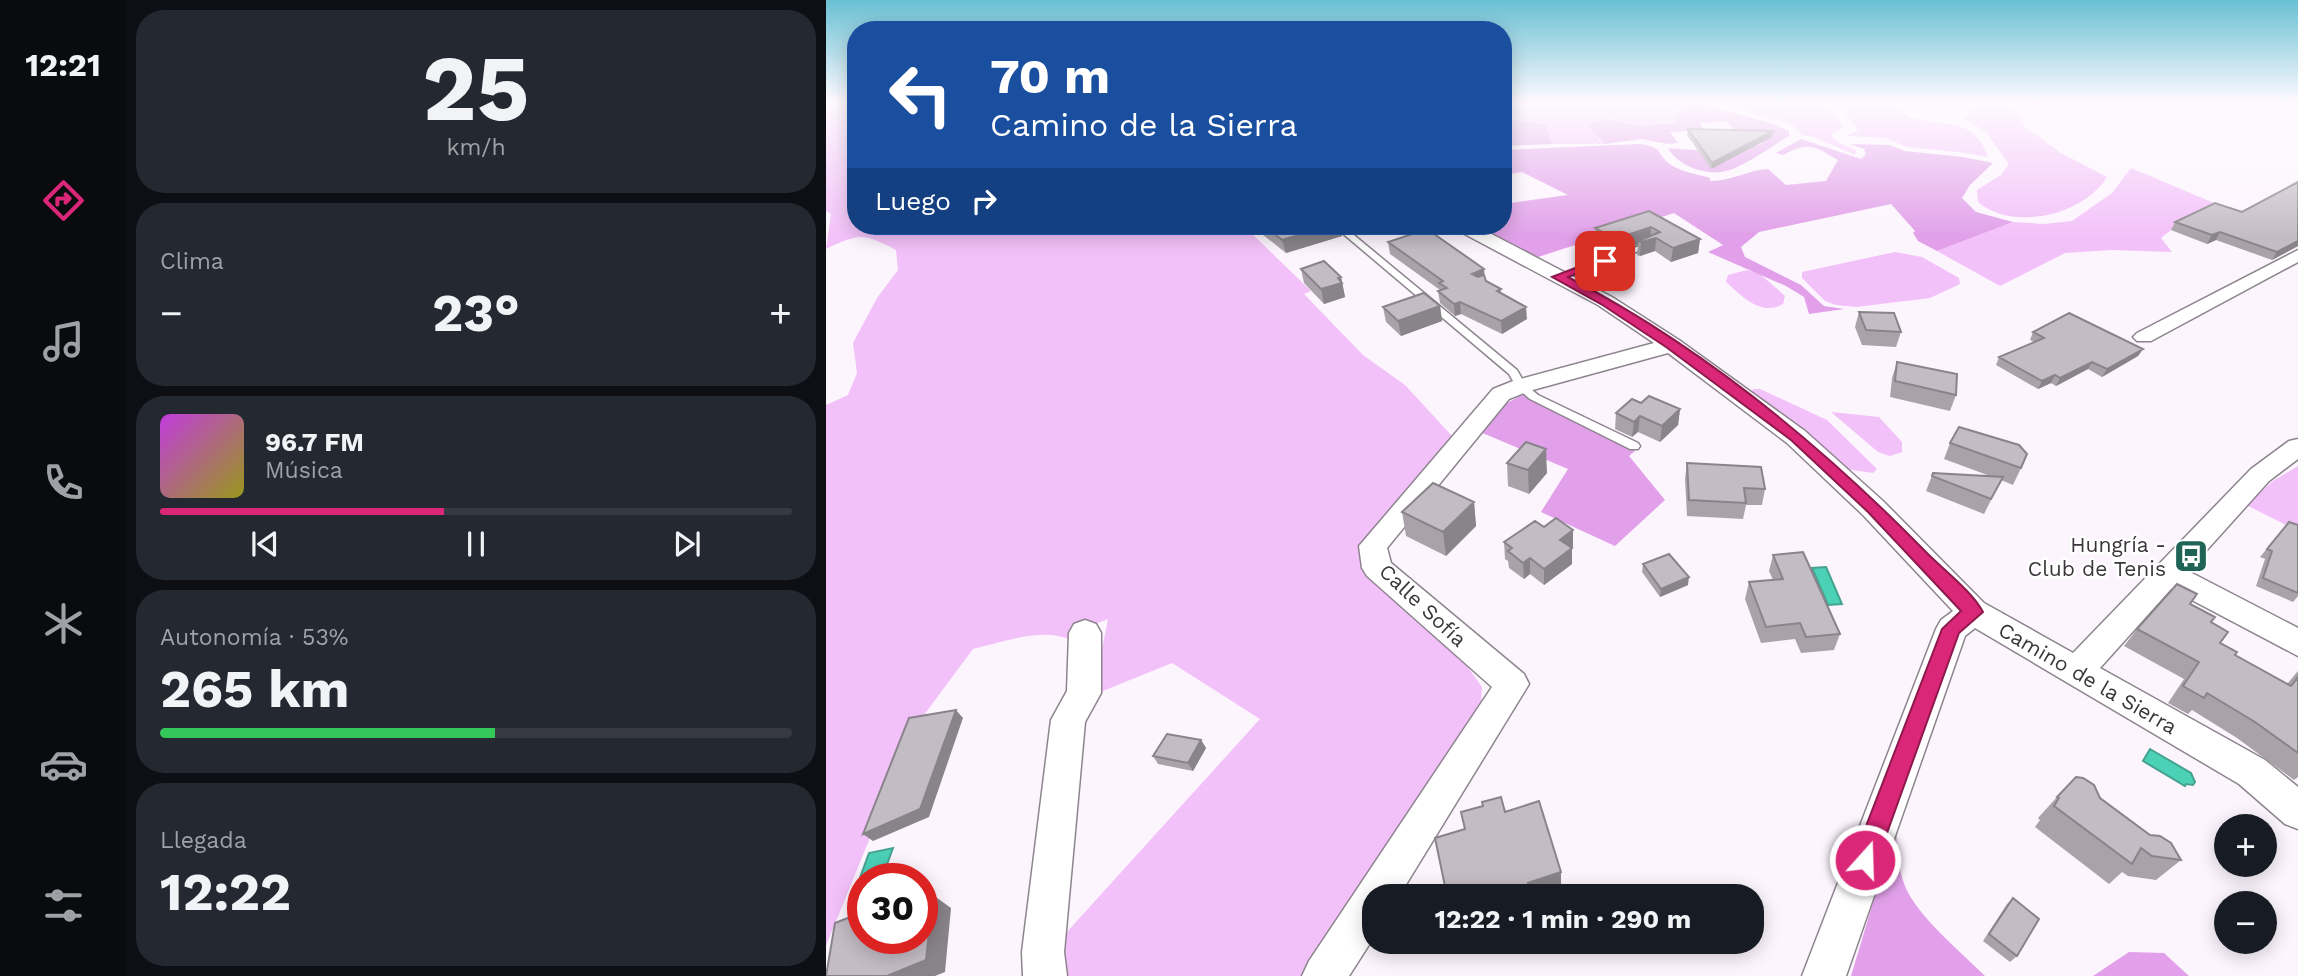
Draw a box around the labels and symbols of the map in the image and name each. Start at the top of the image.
pin [1575,231,1635,291]
place label: Hungría - Club de Tenis [2028,532,2166,581]
bus stop icon: Hungría - Club de Tenis [2172,537,2210,575]
street label: Calle Sofía [1374,558,1472,652]
street label: Camino de la Sierra [1994,617,2182,739]
position arrow [1828,823,1902,897]
speed limit sign: 30 [847,863,938,954]

